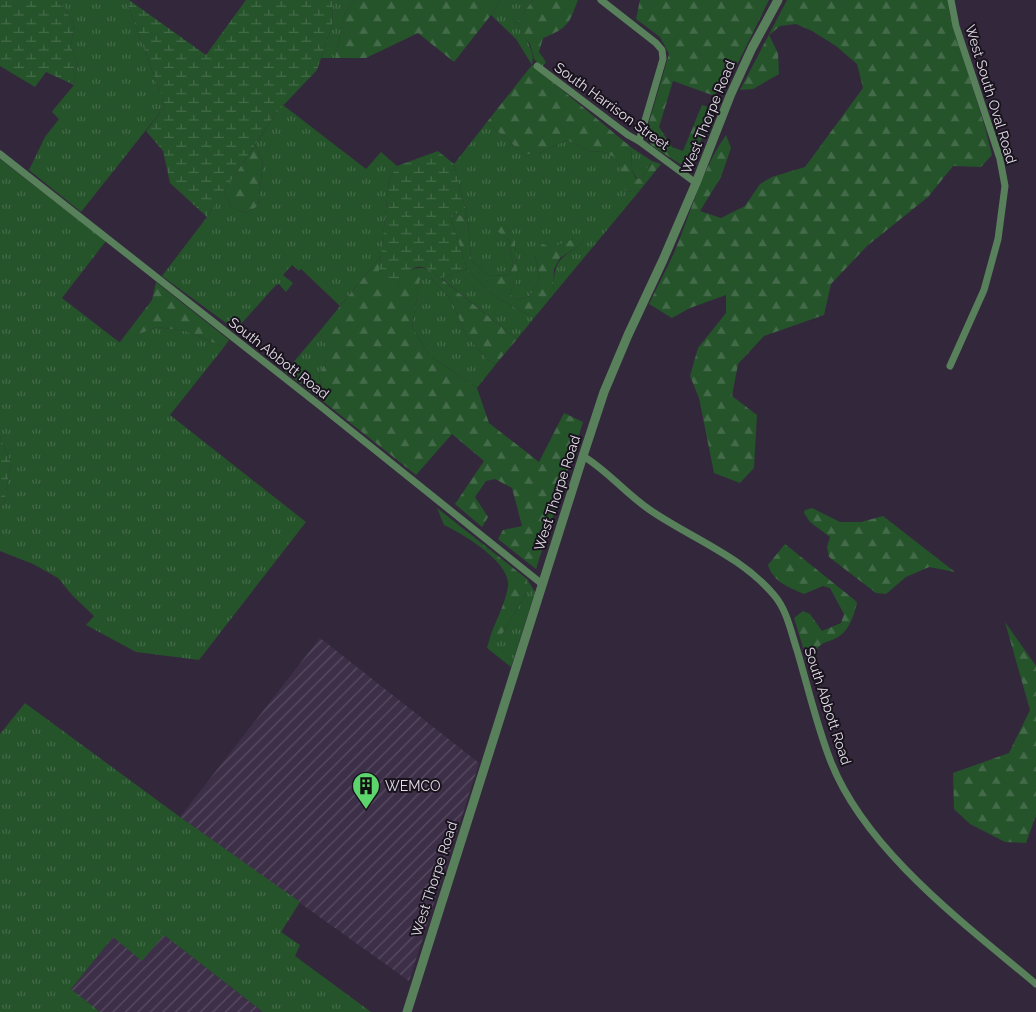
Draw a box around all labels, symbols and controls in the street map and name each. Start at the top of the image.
street label: West South Oval Road [962,23,1020,165]
street label: West Thorpe Road [678,58,738,176]
street label: South Harrison Street [551,59,673,153]
street label: South Abbott Road [226,314,332,402]
street label: West Thorpe Road [531,433,583,553]
street label: South Abbott Road [801,645,855,767]
building icon: WEMCO [351,771,381,810]
place label: WEMCO [385,778,440,794]
street label: West Thorpe Road [408,819,460,939]

